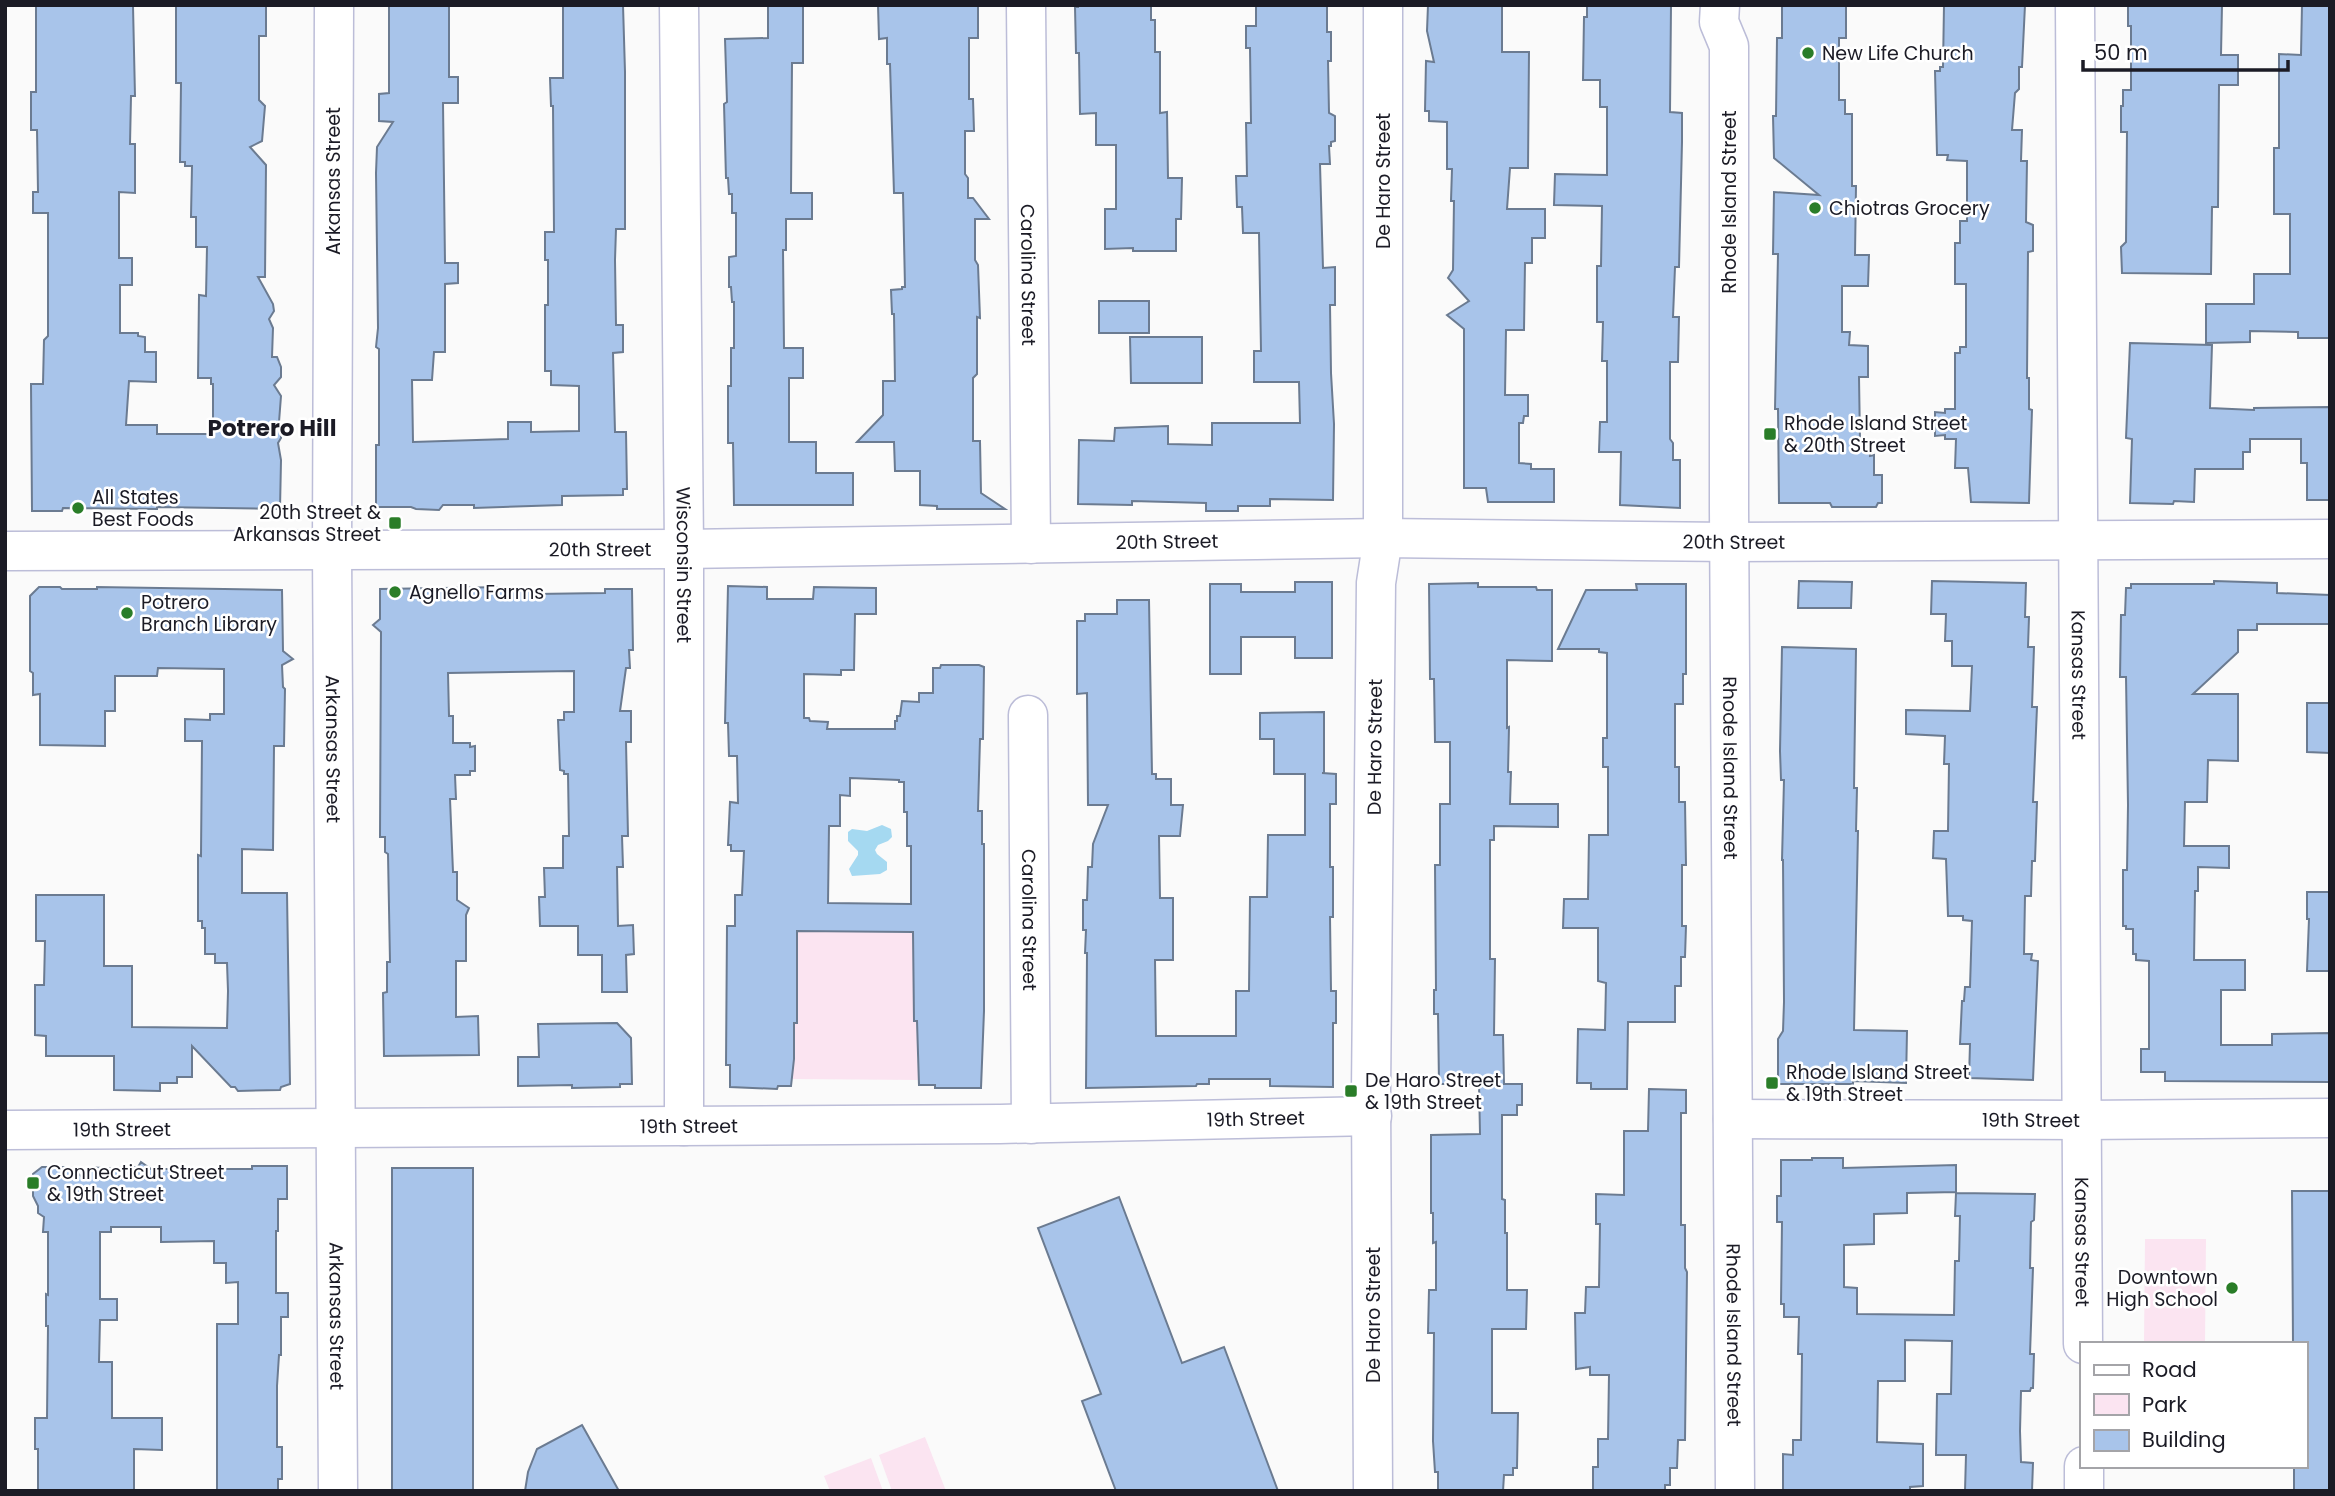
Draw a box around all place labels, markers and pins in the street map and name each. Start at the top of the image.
place label: New Life Church [1822,40,1974,67]
marker: New Life Church [1800,45,1816,61]
place label: Chiotras Grocery [1829,195,1990,222]
marker: Chiotras Grocery [1807,200,1823,216]
place label: Rhode Island Street & 20th Street [1784,410,1967,459]
marker: Rhode Island Street & 20th Street [1762,426,1778,442]
place label: All States Best Foods [92,484,194,533]
place label: 20th Street & Arkansas Street [233,499,381,548]
marker: All States Best Foods [70,500,86,516]
marker: 20th Street & Arkansas Street [387,515,403,531]
place label: Agnello Farms [409,579,544,606]
marker: Agnello Farms [387,584,403,600]
place label: Potrero Branch Library [141,589,277,638]
marker: Potrero Branch Library [119,605,135,621]
place label: Rhode Island Street & 19th Street [1786,1059,1969,1108]
place label: De Haro Street & 19th Street [1365,1067,1501,1116]
marker: Rhode Island Street & 19th Street [1764,1075,1780,1091]
marker: De Haro Street & 19th Street [1343,1083,1359,1099]
place label: Connecticut Street & 19th Street [47,1159,224,1208]
marker: Connecticut Street & 19th Street [25,1175,41,1191]
place label: Downtown High School [2106,1264,2218,1313]
marker: Downtown High School [2224,1280,2240,1296]

